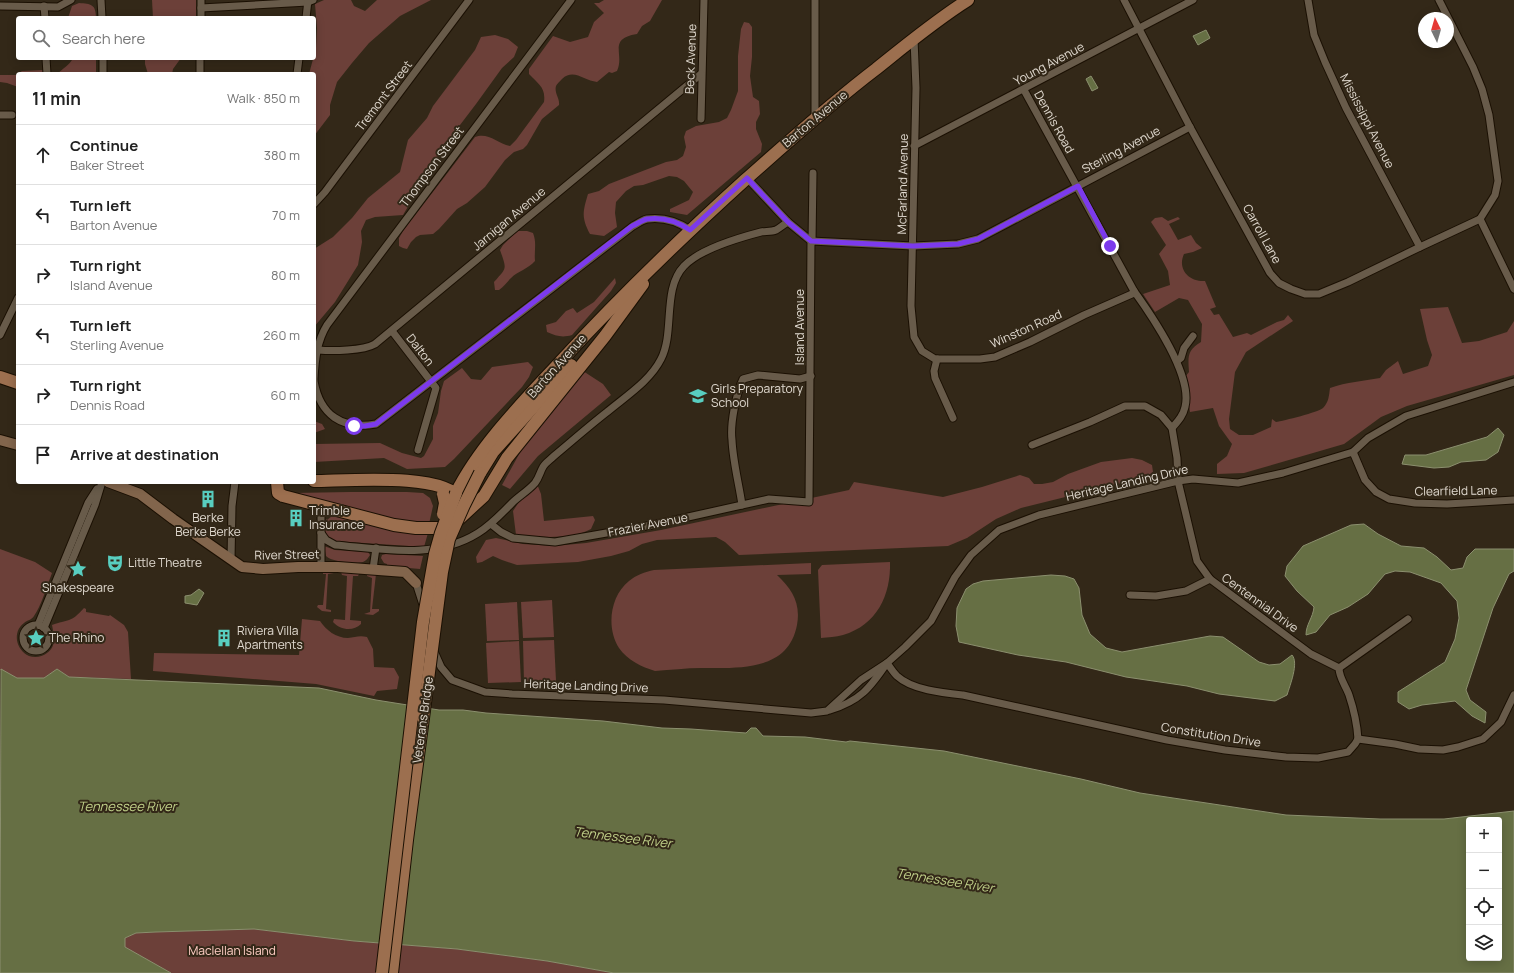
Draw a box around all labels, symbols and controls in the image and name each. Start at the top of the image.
north arrow [1418,12,1454,48]
search box [16,16,316,60]
street label: Beck Avenue [681,23,700,94]
icon: search [30,27,52,49]
text: Search here [62,28,145,49]
street label: Young Avenue [1010,38,1087,89]
street label: Tremont Street [351,57,416,135]
street label: Mississippi Avenue [1336,70,1399,171]
street label: Barton Avenue [778,86,851,151]
text: 11 min [32,87,81,110]
street label: Dennis Road [1030,87,1079,156]
text: Walk · 850 m [227,89,300,107]
street label: Sterling Avenue [1079,122,1163,177]
street label: Thompson Street [396,123,468,210]
street label: McFarland Avenue [893,134,912,234]
text: Continue [70,135,138,156]
icon: ahead [32,144,54,166]
text: 380 m [264,146,300,164]
text: Baker Street [70,156,145,174]
street label: Jarnigan Avenue [468,183,549,254]
text: Turn left [70,195,132,216]
street label: Carroll Lane [1239,201,1286,267]
icon: left [32,204,54,226]
text: 70 m [272,206,300,224]
text: Barton Avenue [70,216,157,234]
route end [1101,237,1119,255]
text: Turn right [70,255,141,276]
icon: right [32,264,54,286]
text: 80 m [271,266,300,284]
text: Island Avenue [70,276,153,294]
street label: Island Avenue [791,289,808,365]
street label: Winston Road [987,305,1064,352]
text: Turn left [70,315,132,336]
icon: left [32,324,54,346]
text: 260 m [263,326,300,344]
street label: Dalton [403,330,438,369]
street label: Barton Avenue [523,330,590,401]
text: Sterling Avenue [70,336,164,354]
text: Turn right [70,375,141,396]
place label: Girls Preparatory School [711,380,804,411]
icon: right [32,384,54,406]
text: 60 m [270,386,300,404]
school or university icon: Girls Preparatory School [688,386,708,406]
text: Dennis Road [70,396,145,414]
route start [345,417,363,435]
icon: arrive [32,444,54,466]
text: Arrive at destination [70,444,219,465]
street label: Heritage Landing Drive [1064,460,1190,505]
street label: Clearfield Lane [1414,481,1498,500]
building icon: Berke Berke Berke [198,489,218,509]
place label: Trimble Insurance [309,502,364,533]
building icon: Trimble Insurance [286,508,306,528]
street label: Frazier Avenue [607,508,689,541]
place label: Berke Berke Berke [175,509,241,540]
street label: River Street [254,545,320,564]
theatre icon: Little Theatre [105,553,125,573]
place label: Little Theatre [128,554,202,571]
place icon: Shakespeare [68,559,88,579]
street label: Centennial Drive [1219,569,1302,636]
place label: Shakespeare [42,579,114,596]
place label: Riviera Villa Apartments [237,622,303,653]
place icon: The Rhino [26,628,46,648]
building icon: Riviera Villa Apartments [214,628,234,648]
place label: The Rhino [49,629,104,646]
street label: Veterans Bridge [408,675,437,764]
street label: Heritage Landing Drive [523,675,649,696]
street label: Constitution Drive [1160,718,1262,751]
water label: Tennessee River [78,797,179,815]
map controls [1466,817,1502,961]
button: + [1466,817,1502,853]
water label: Tennessee River [573,822,675,852]
button: − [1466,853,1502,889]
water label: Tennessee River [895,863,997,897]
button: locate [1466,889,1502,925]
button: layers [1466,925,1502,961]
park label: Maclellan Island [188,942,276,959]

